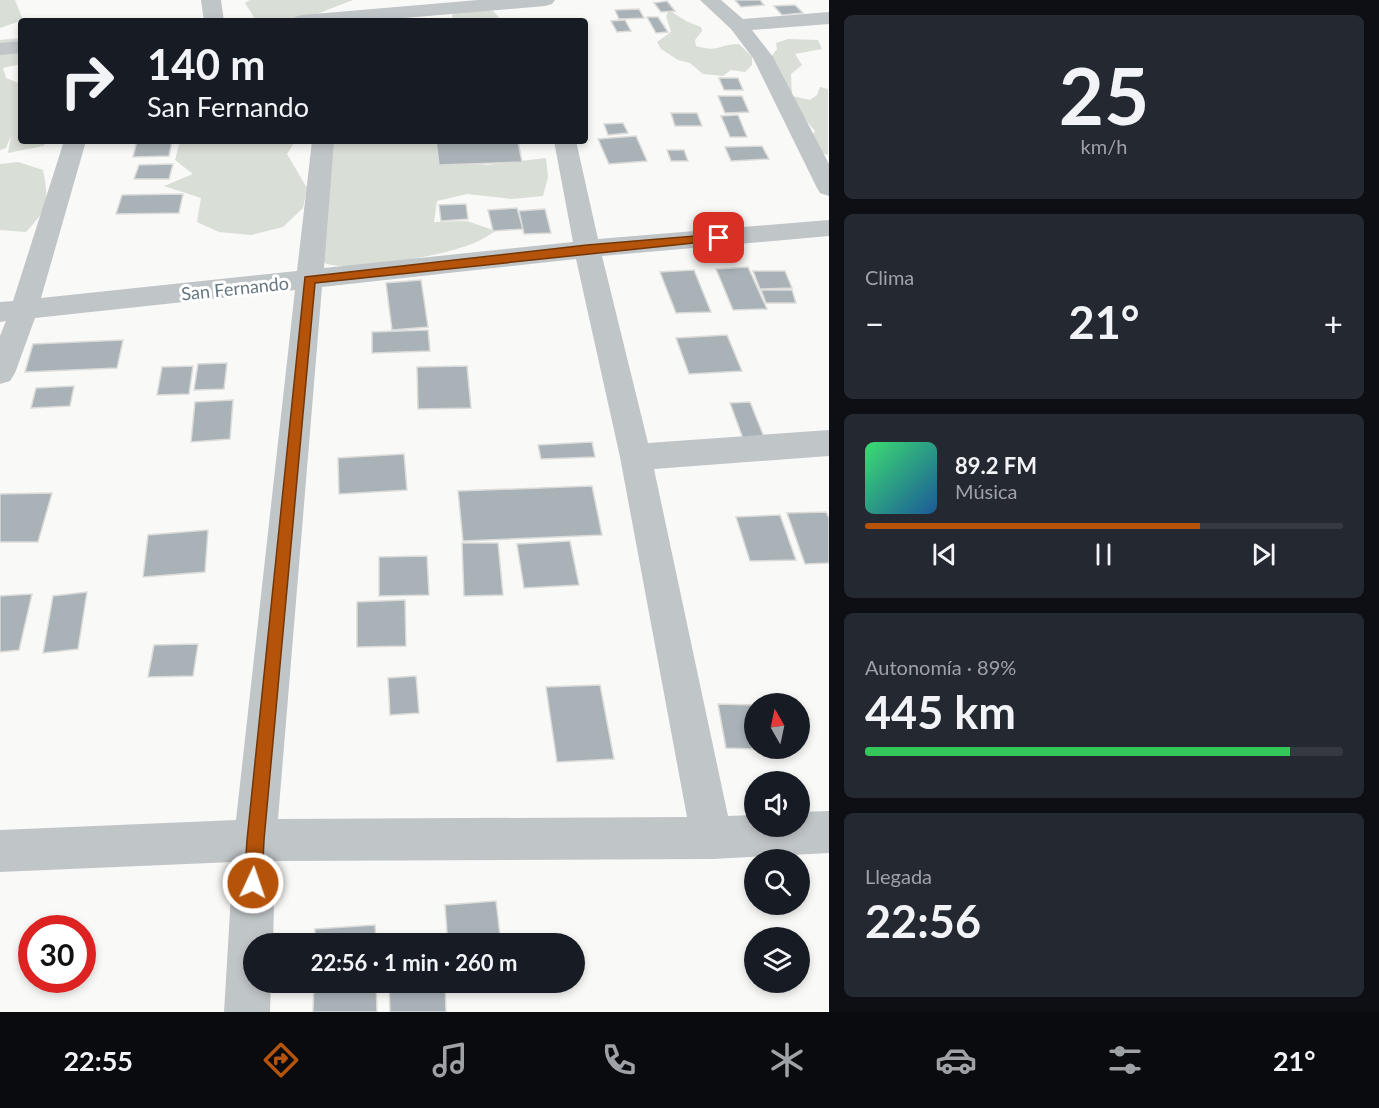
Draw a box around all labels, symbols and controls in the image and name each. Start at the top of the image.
text: 140 m [147,39,265,89]
icon: right [48,42,126,120]
text: 25 [1059,48,1149,142]
text: San Fernando [147,90,309,123]
text: km/h [1081,134,1127,158]
pin [693,212,744,263]
icon: arrive [702,221,735,254]
text: Clima [865,265,914,289]
street label: San Fernando [180,271,290,305]
text: 21° [1069,295,1139,349]
text: − [865,303,884,343]
text: + [1324,303,1343,343]
text: 89.2 FM [955,452,1037,479]
text: Música [955,479,1018,503]
icon: previous [928,538,961,571]
icon: pause [1087,538,1120,571]
icon: next [1247,538,1280,571]
text: Autonomía · 89% [865,655,1016,679]
text: 445 km [865,685,1016,739]
north arrow [744,693,810,759]
map controls [744,693,810,993]
button: sound [744,771,810,837]
button: search [744,849,810,915]
position arrow [221,851,285,915]
text: Llegada [865,864,932,888]
text: 22:56 [865,894,981,948]
speed limit sign: 30 [18,915,96,993]
button: layers [744,927,810,993]
text: 22:56 · 1 min · 260 m [311,949,517,976]
icon: directions [260,1039,302,1081]
icon: music [429,1039,471,1081]
icon: phone [598,1039,640,1081]
icon: climate [766,1039,808,1081]
icon: car [935,1039,977,1081]
icon: filters [1104,1039,1146,1081]
text: 22:55 [63,1044,133,1077]
text: 21° [1273,1044,1315,1077]

